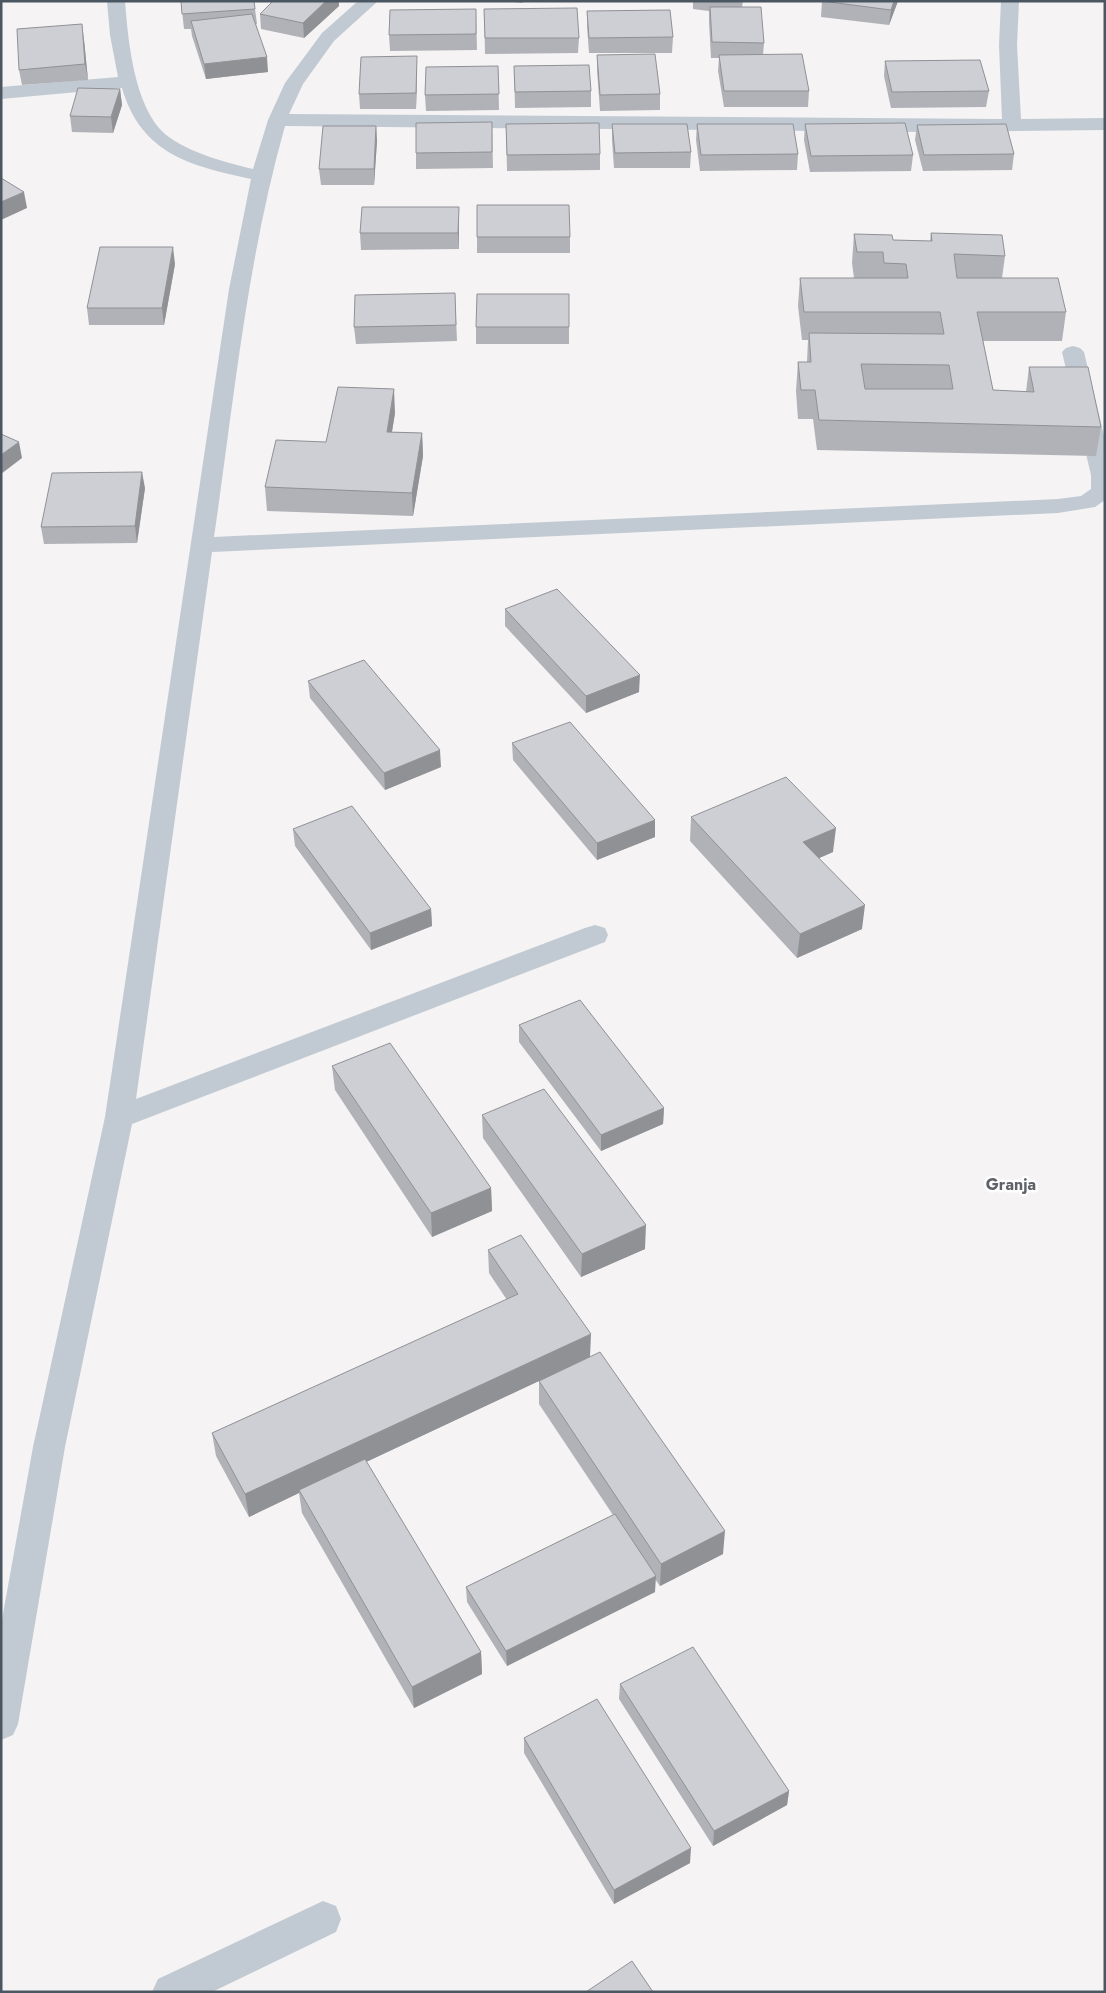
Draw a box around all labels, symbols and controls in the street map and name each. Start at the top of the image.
district label: Granja [986,1173,1036,1196]

